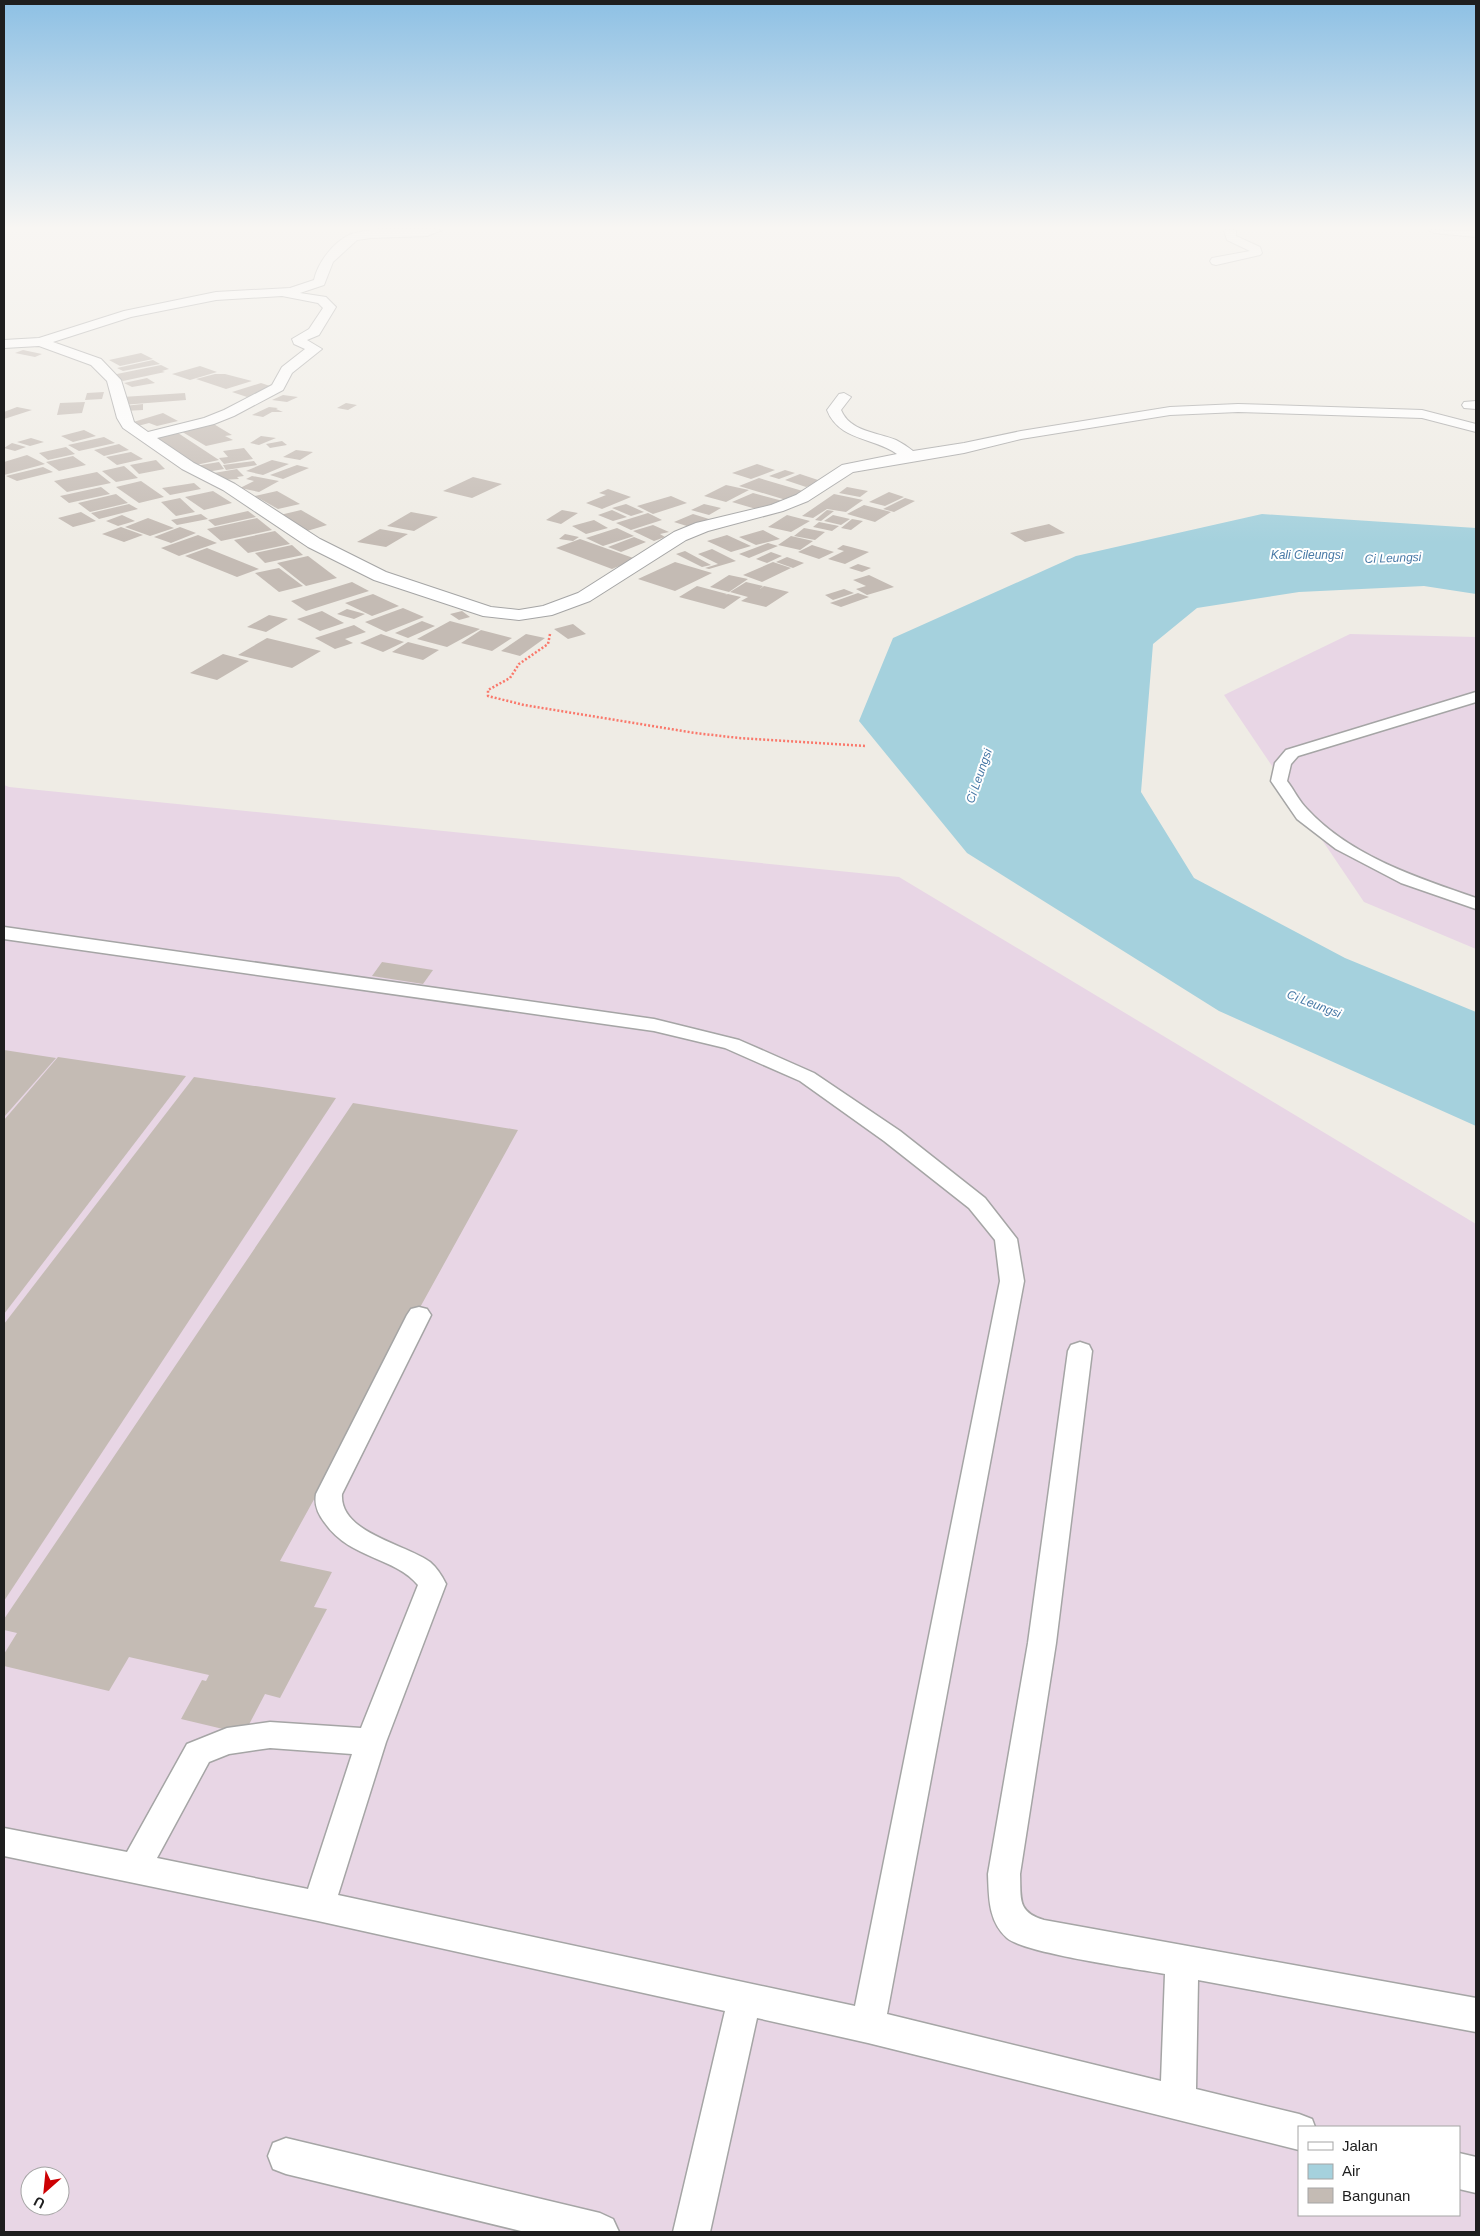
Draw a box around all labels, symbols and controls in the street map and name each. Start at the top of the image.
water label: Kali Cileungsi [1271,548,1344,562]
water label: Ci Leungsi [1364,550,1422,566]
water label: Ci Leungsi [963,747,995,805]
water label: Ci Leungsi [1285,987,1343,1021]
legend [1298,2126,1460,2216]
text: Jalan [1342,2137,1378,2154]
text: Air [1342,2162,1360,2179]
north arrow [20,2166,70,2216]
text: Bangunan [1342,2187,1410,2204]
text: U [31,2193,47,2212]

